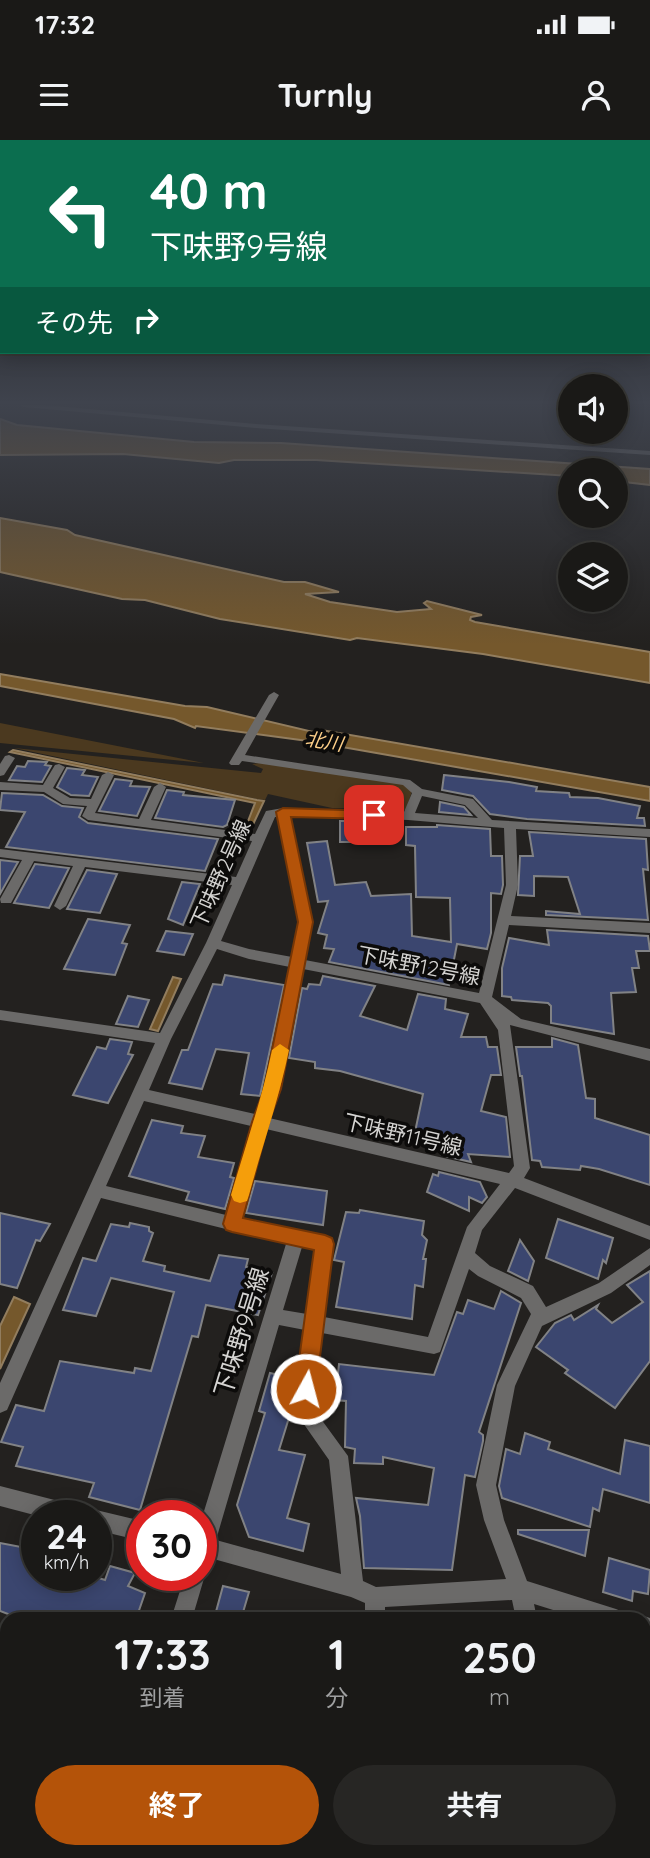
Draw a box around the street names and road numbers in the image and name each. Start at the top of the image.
street label: 下味野2号線 [184,815,256,933]
street label: 下味野12号線 [355,940,483,990]
street label: 下味野11号線 [341,1108,465,1160]
street label: 下味野9号線 [207,1264,275,1400]

